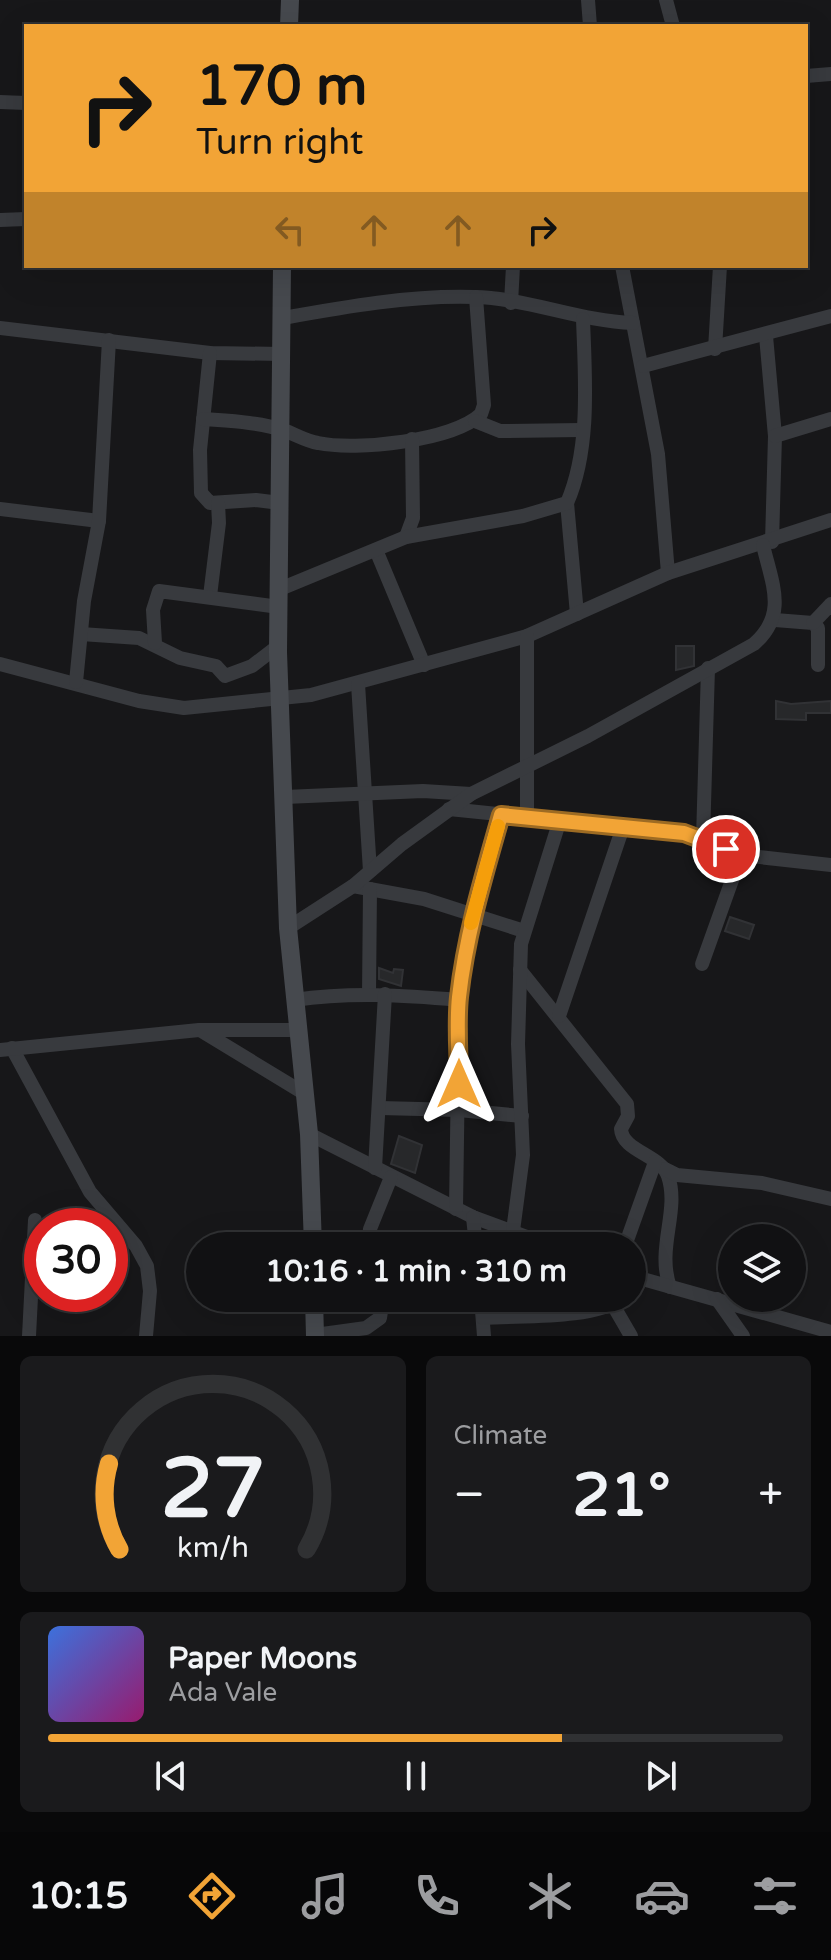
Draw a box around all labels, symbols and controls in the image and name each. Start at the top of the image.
text: 170 m [196,53,367,120]
icon: right [64,56,168,160]
text: Turn right [196,121,363,164]
icon: left [268,208,312,252]
icon: ahead [352,208,396,252]
icon: ahead [436,208,480,252]
icon: right [520,208,564,252]
pin [692,815,760,883]
icon: arrive [704,827,748,871]
position arrow [417,1042,501,1126]
speed limit sign: 30 [24,1208,128,1312]
map controls [718,1224,806,1312]
button: layers [718,1224,806,1312]
text: 10:16 · 1 min · 310 m [265,1253,567,1290]
text: Climate [454,1420,547,1451]
text: 27 [161,1440,265,1540]
text: 21° [573,1460,671,1532]
text: − [454,1469,485,1522]
text: + [758,1469,783,1522]
text: km/h [177,1531,249,1565]
text: Paper Moons [168,1640,357,1677]
text: Ada Vale [168,1677,277,1708]
icon: previous [149,1754,193,1798]
icon: pause [394,1754,438,1798]
icon: next [639,1754,683,1798]
icon: directions [184,1868,240,1924]
icon: music [297,1868,353,1924]
icon: phone [409,1868,465,1924]
icon: climate [522,1868,578,1924]
icon: car [634,1868,690,1924]
icon: filters [747,1868,803,1924]
text: 10:15 [28,1875,128,1918]

